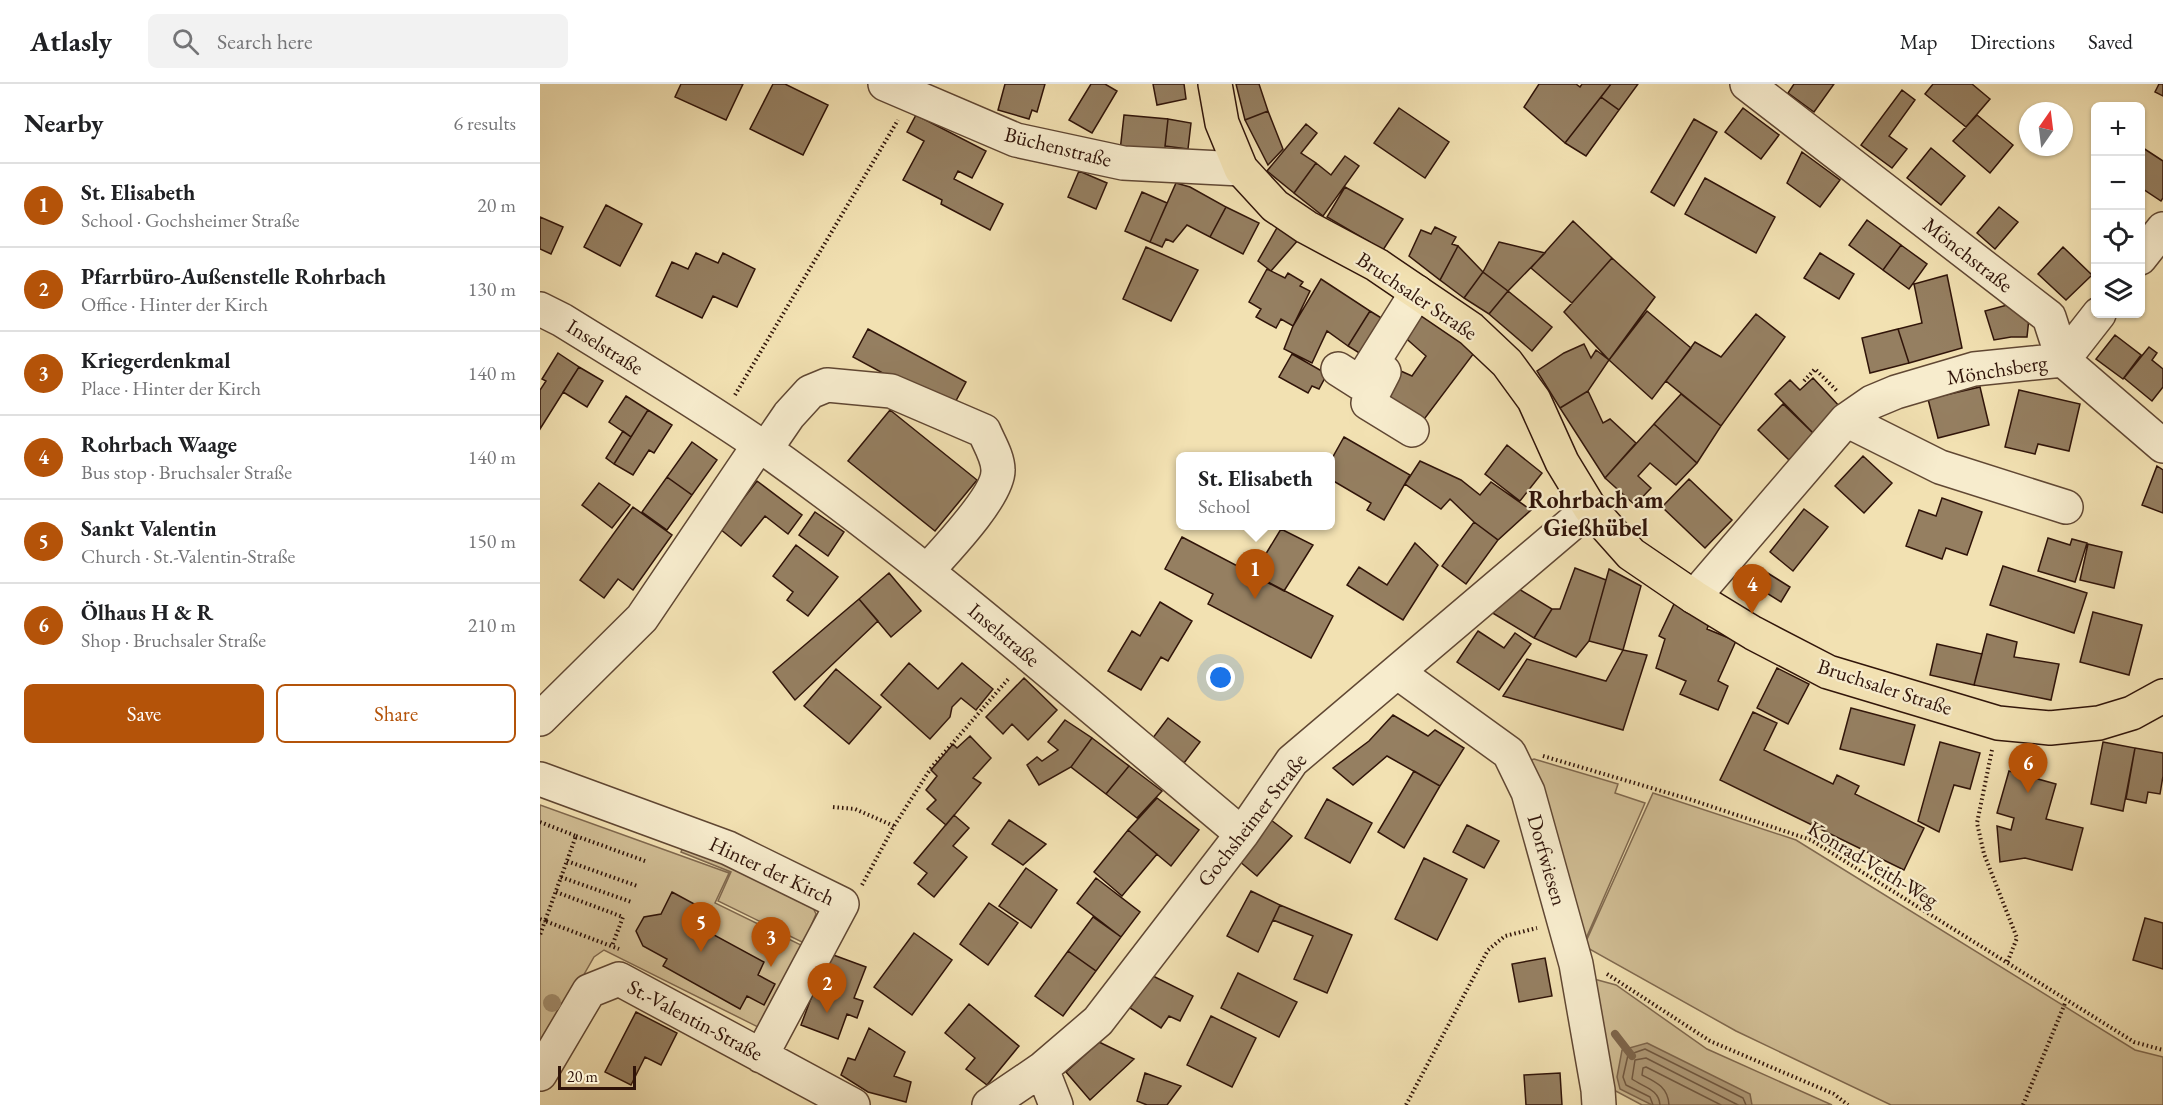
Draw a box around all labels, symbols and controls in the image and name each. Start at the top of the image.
search box [148,14,568,68]
text: Atlasly [30,23,112,59]
icon: search [169,25,202,58]
text: Search here [217,27,313,56]
text: Map [1900,28,1937,55]
text: Directions [1970,28,2055,55]
text: Saved [2088,28,2133,55]
north arrow [2019,102,2073,156]
map controls [2091,102,2145,318]
button: + [2091,102,2145,156]
text: Nearby [24,106,104,140]
text: 6 results [453,110,516,136]
street label: Büchenstraße [1002,120,1115,173]
button: − [2091,156,2145,210]
text: St. Elisabeth [81,178,195,207]
text: 1 [38,192,49,218]
text: 20 m [477,192,516,218]
text: School · Gochsheimer Straße [81,207,300,233]
button: locate [2091,210,2145,264]
street label: Mönchstraße [1918,211,2019,298]
street label: Bruchsaler Straße [1352,245,1483,346]
text: Pfarrbüro-Außenstelle Rohrbach [81,262,386,291]
button: layers [2091,264,2145,318]
text: 2 [38,276,49,302]
text: 130 m [468,276,516,302]
text: Office · Hinter der Kirch [81,291,268,317]
street label: Inselstraße [562,312,649,381]
text: Kriegerdenkmal [81,346,231,375]
street label: Mönchsberg [1945,348,2050,391]
text: 3 [38,360,49,386]
text: 140 m [468,360,516,386]
text: Place · Hinter der Kirch [81,375,261,401]
text: Rohrbach Waage [81,430,237,459]
text: 4 [38,444,49,470]
text: 140 m [468,444,516,470]
popup [1176,452,1335,530]
text: Bus stop · Bruchsaler Straße [81,459,292,485]
text: St. Elisabeth [1198,464,1313,493]
district label: Rohrbach am Gießhübel [1528,484,1664,543]
text: School [1198,493,1250,519]
text: Sankt Valentin [81,514,217,543]
text: 5 [38,528,49,554]
text: 150 m [468,528,516,554]
text: Church · St.-Valentin-Straße [81,543,295,569]
pin: 1 [1236,550,1274,599]
pin: 4 [1732,564,1772,614]
street label: Inselstraße [963,597,1046,673]
text: Ölhaus H & R [81,598,214,627]
text: 6 [38,612,49,638]
text: 210 m [468,612,516,638]
text: Shop · Bruchsaler Straße [81,627,266,653]
street label: Bruchsaler Straße [1814,652,1956,721]
your location [1206,663,1235,692]
button: Save [24,684,264,743]
button: Share [276,684,516,743]
pin: 6 [2008,744,2048,793]
street label: Gochsheimer Straße [1191,747,1312,892]
street label: Dorfwiesen [1522,811,1573,909]
street label: Konrad-Veith-Weg [1803,814,1944,914]
street label: Hinter der Kirch [705,830,839,911]
pin: 5 [682,902,720,952]
pin: 3 [752,918,790,967]
pin: 2 [808,964,846,1013]
street label: St.-Valentin-Straße [623,973,767,1067]
scale bar [558,1063,636,1090]
text: 20 m [567,1066,598,1087]

